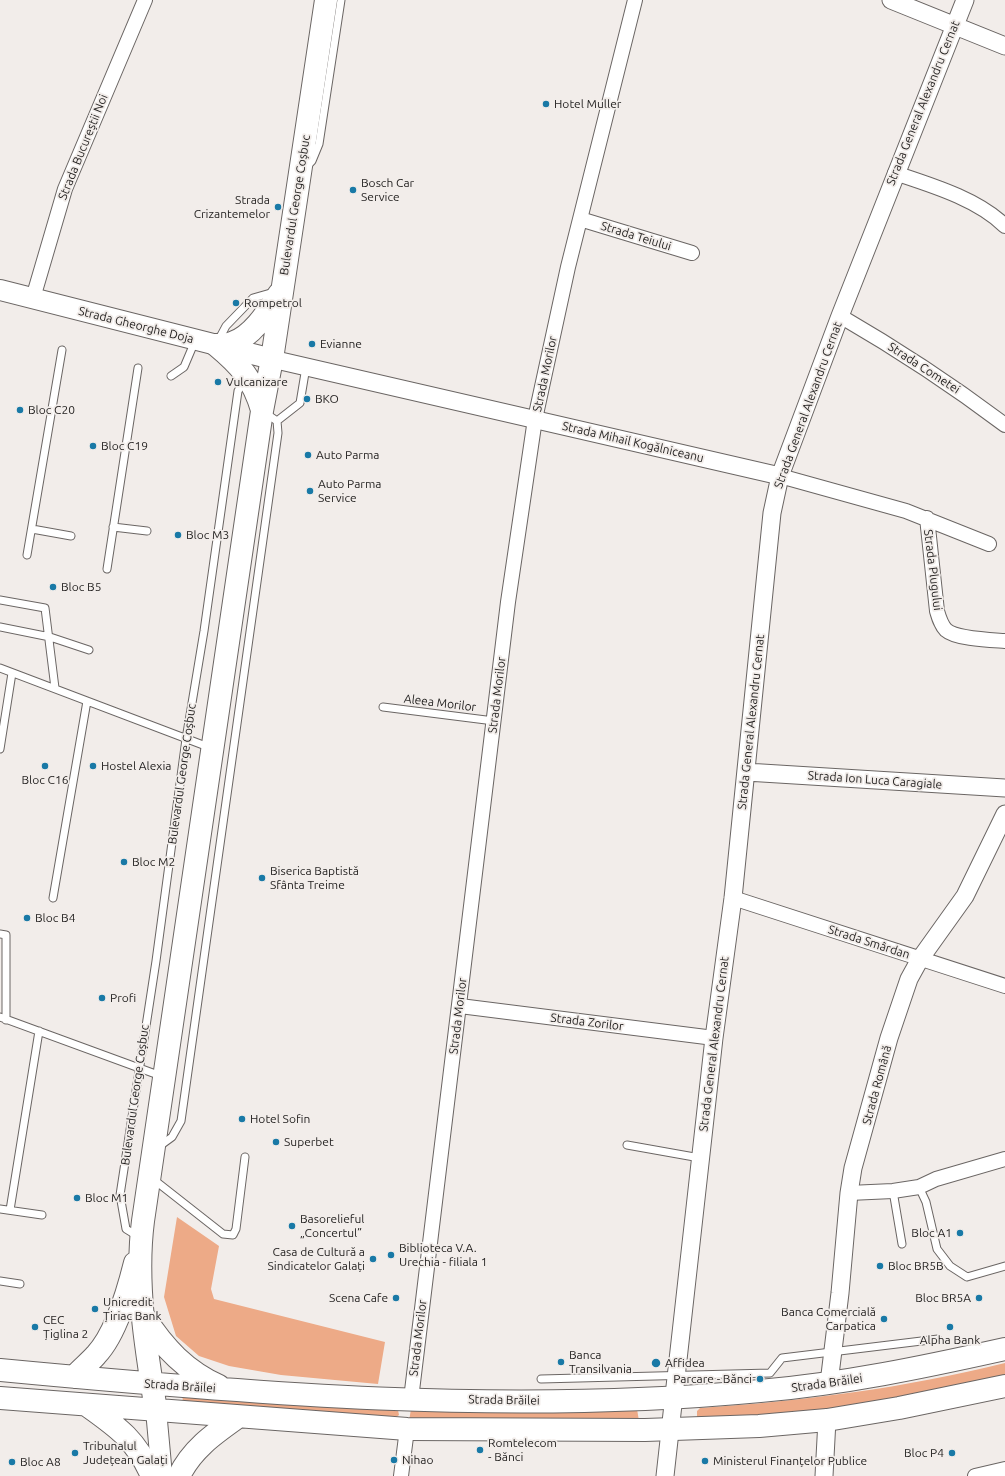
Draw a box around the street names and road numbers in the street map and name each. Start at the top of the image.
street label: Strada General Alexandru Cernat [883,19,963,187]
street label: Strada Bucureștii Noi [55,92,111,202]
street label: Bulevardul George Coșbuc [277,134,313,276]
street label: Strada Teiului [599,218,673,254]
street label: Strada Gheorghe Doja [77,304,195,346]
street label: Strada General Alexandru Cernat [771,320,845,490]
street label: Strada Morilor [530,335,560,413]
street label: Strada Cometei [885,339,963,397]
street label: Strada Mihail Kogălniceanu [561,419,705,465]
street label: Strada Plugului [921,529,945,611]
street label: Strada General Alexandru Cernat [735,634,767,810]
street label: Strada Morilor [485,656,509,734]
street label: Aleea Morilor [403,691,477,715]
street label: Bulevardul George Coșbuc [165,703,199,845]
street label: Strada Ion Luca Caragiale [807,768,943,792]
street label: Strada Smârdan [826,922,912,962]
street label: Strada General Alexandru Cernat [696,956,732,1132]
street label: Strada Morilor [446,977,470,1055]
street label: Strada Zorilor [550,1010,624,1034]
street label: Bulevardul George Coșbuc [118,1024,152,1166]
street label: Strada Română [859,1044,895,1126]
street label: Strada Morilor [406,1299,430,1377]
street label: Strada Brăilei [791,1371,863,1395]
street label: Strada Brăilei [144,1376,216,1396]
street label: Strada Brăilei [468,1392,540,1408]

